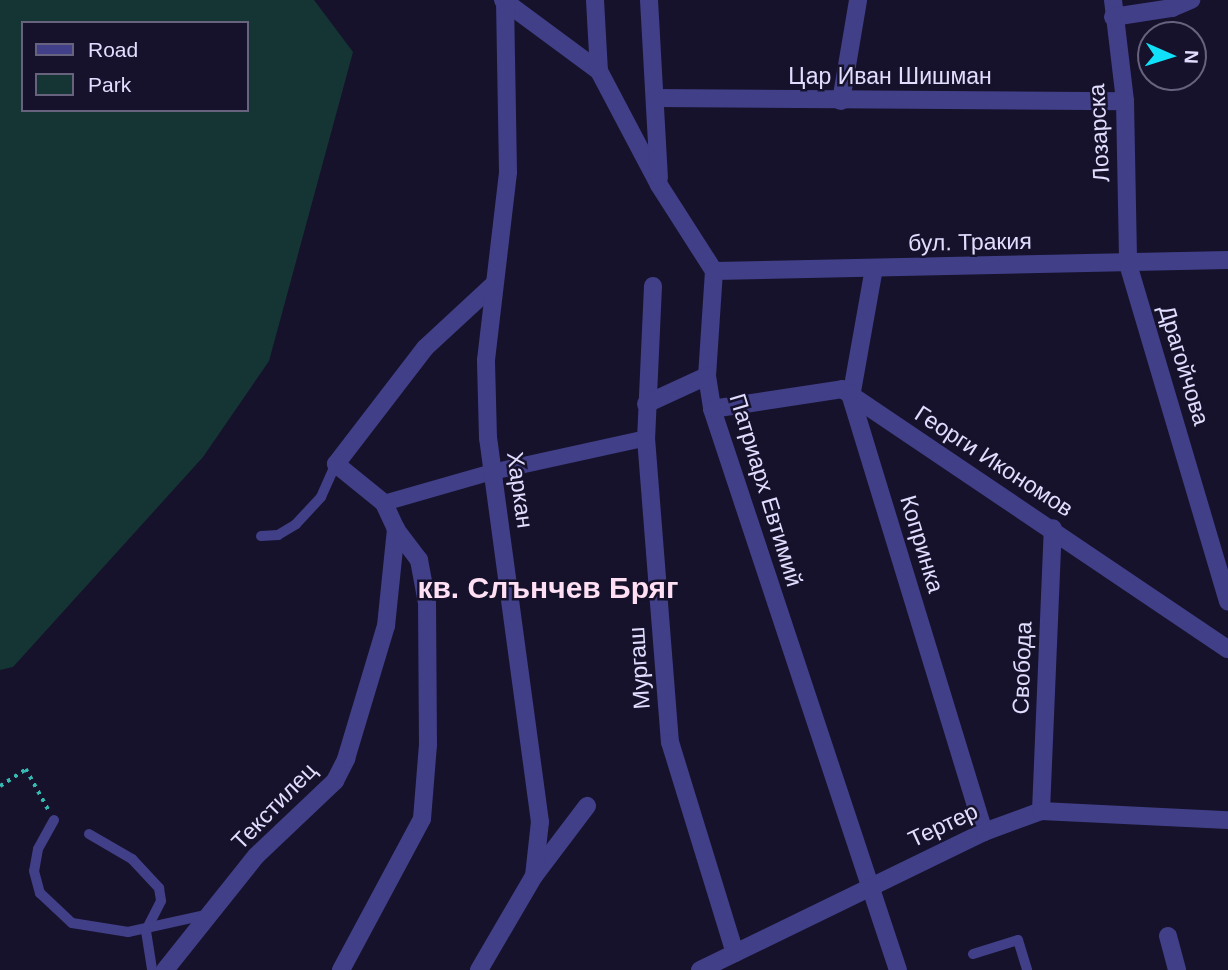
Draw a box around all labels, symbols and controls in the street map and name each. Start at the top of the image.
legend [21,21,248,112]
north arrow [1137,21,1207,91]
text: Road [88,38,138,61]
text: N [1181,50,1202,64]
street label: Цар Иван Шишман [788,62,992,90]
text: Park [88,73,131,96]
street label: Лозарска [1083,83,1115,183]
street label: бул. Тракия [908,227,1032,257]
street label: Драгойчова [1153,302,1215,428]
street label: Патриарх Евтимий [724,390,808,590]
street label: Георги Икономов [910,400,1078,522]
street label: Харкан [501,450,539,530]
street label: Копринка [894,492,950,596]
district label: кв. Слънчев Бряг [417,570,679,606]
street label: Свобода [1007,621,1037,715]
street label: Мургаш [622,626,656,710]
street label: Текстилец [226,757,322,855]
street label: Тертер [904,797,982,853]

